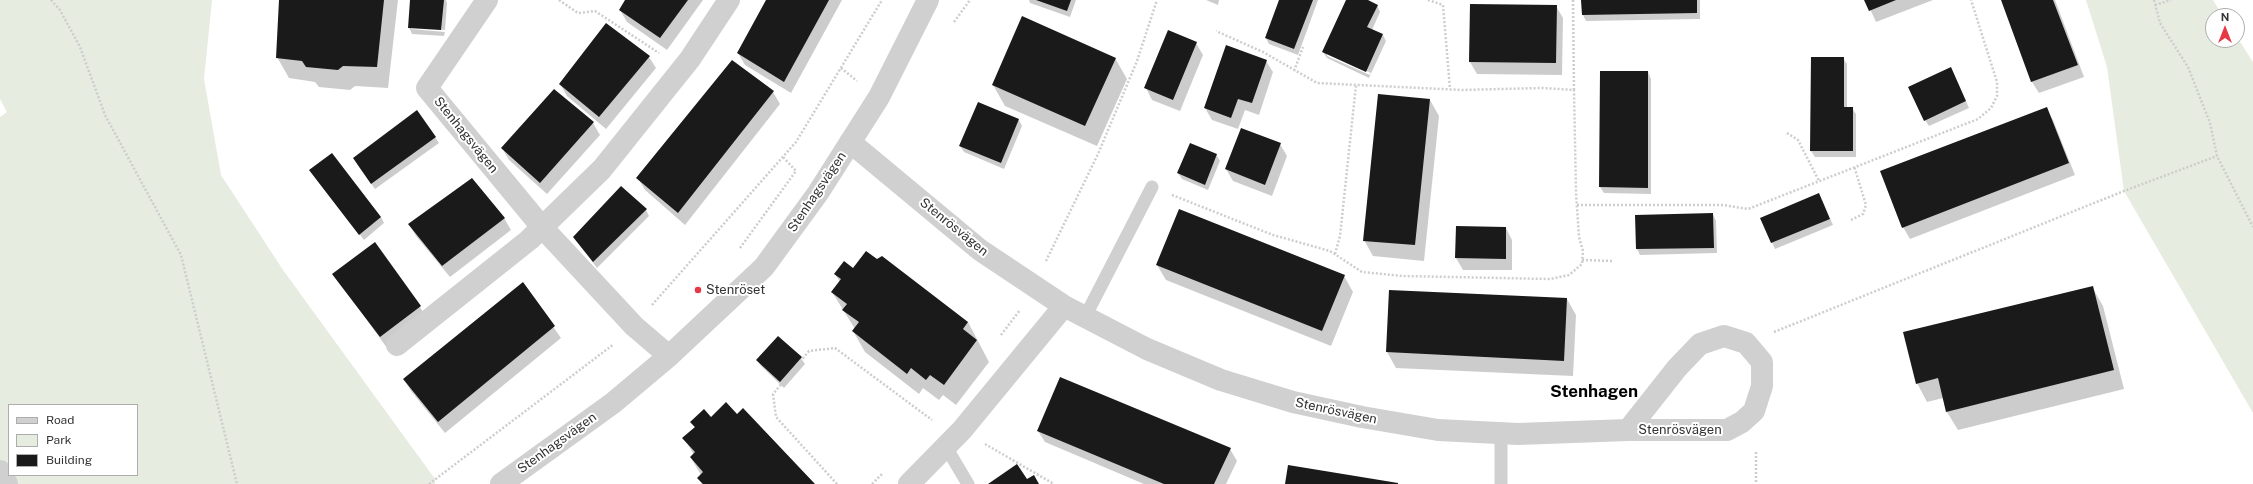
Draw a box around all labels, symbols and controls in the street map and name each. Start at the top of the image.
north arrow [2205,8,2245,48]
text: N [2221,11,2229,23]
street label: Stenhagsvägen [430,94,502,176]
street label: Stenhagsvägen [784,149,850,235]
street label: Stenrösvägen [917,195,991,259]
place label: Stenröset [706,282,765,298]
marker: Stenröset [693,285,703,295]
district label: Stenhagen [1550,382,1638,402]
street label: Stenrösvägen [1294,395,1378,427]
legend [8,404,138,476]
street label: Stenhagsvägen [515,409,599,477]
text: Road [46,413,74,427]
street label: Stenrösvägen [1638,422,1722,438]
text: Park [46,433,72,447]
text: Building [46,453,92,467]

